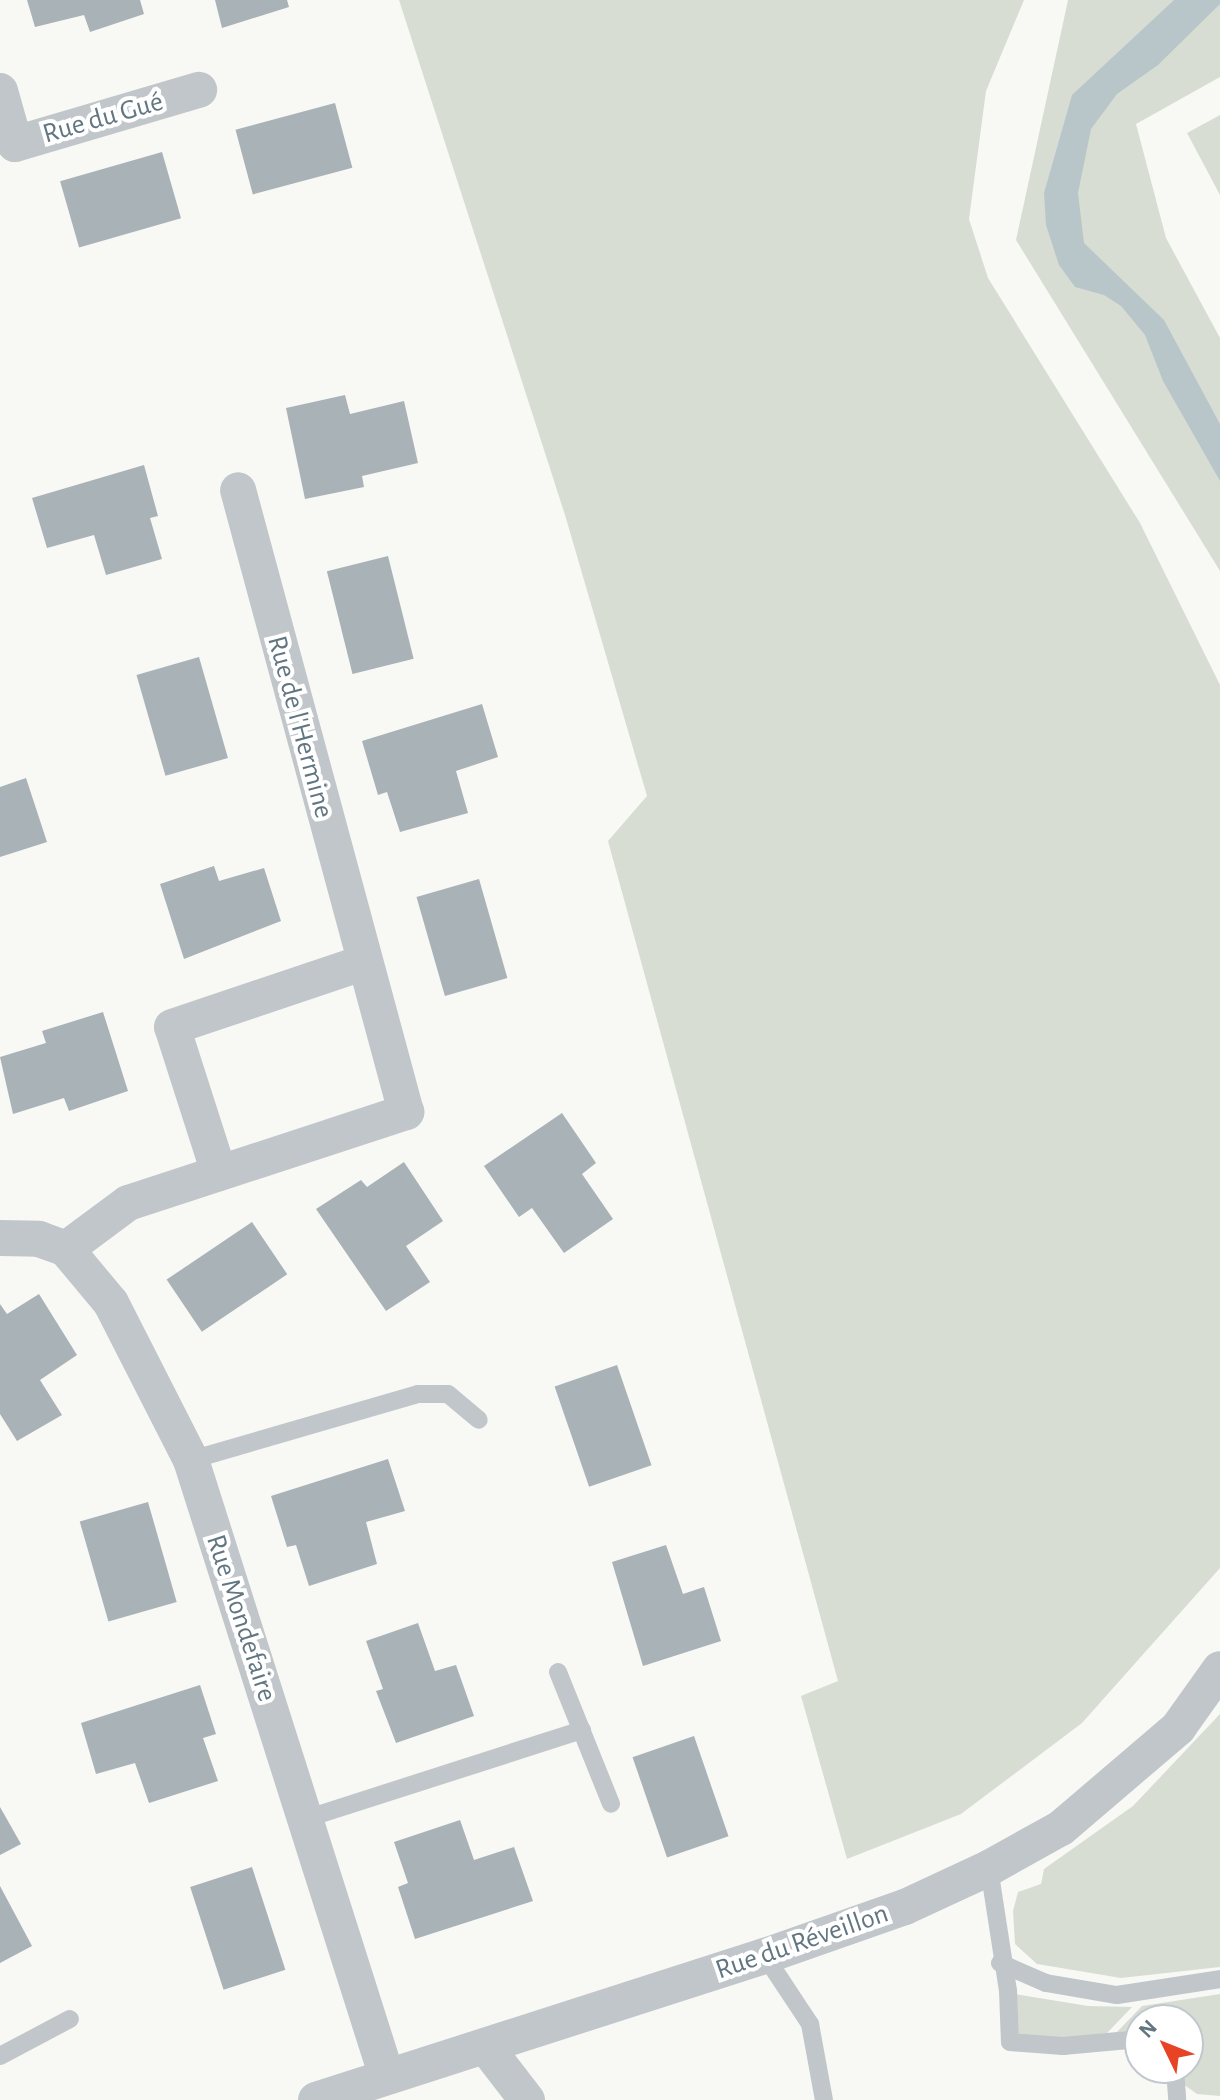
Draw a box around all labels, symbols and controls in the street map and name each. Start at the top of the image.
street label: Rue du Gué [39,85,167,151]
street label: Rue de l'Hermine [260,632,340,822]
street label: Rue Mondefaire [198,1530,284,1706]
street label: Rue du Réveillon [711,1897,893,1987]
north arrow [1124,2004,1204,2084]
text: N [1135,2016,1161,2042]

